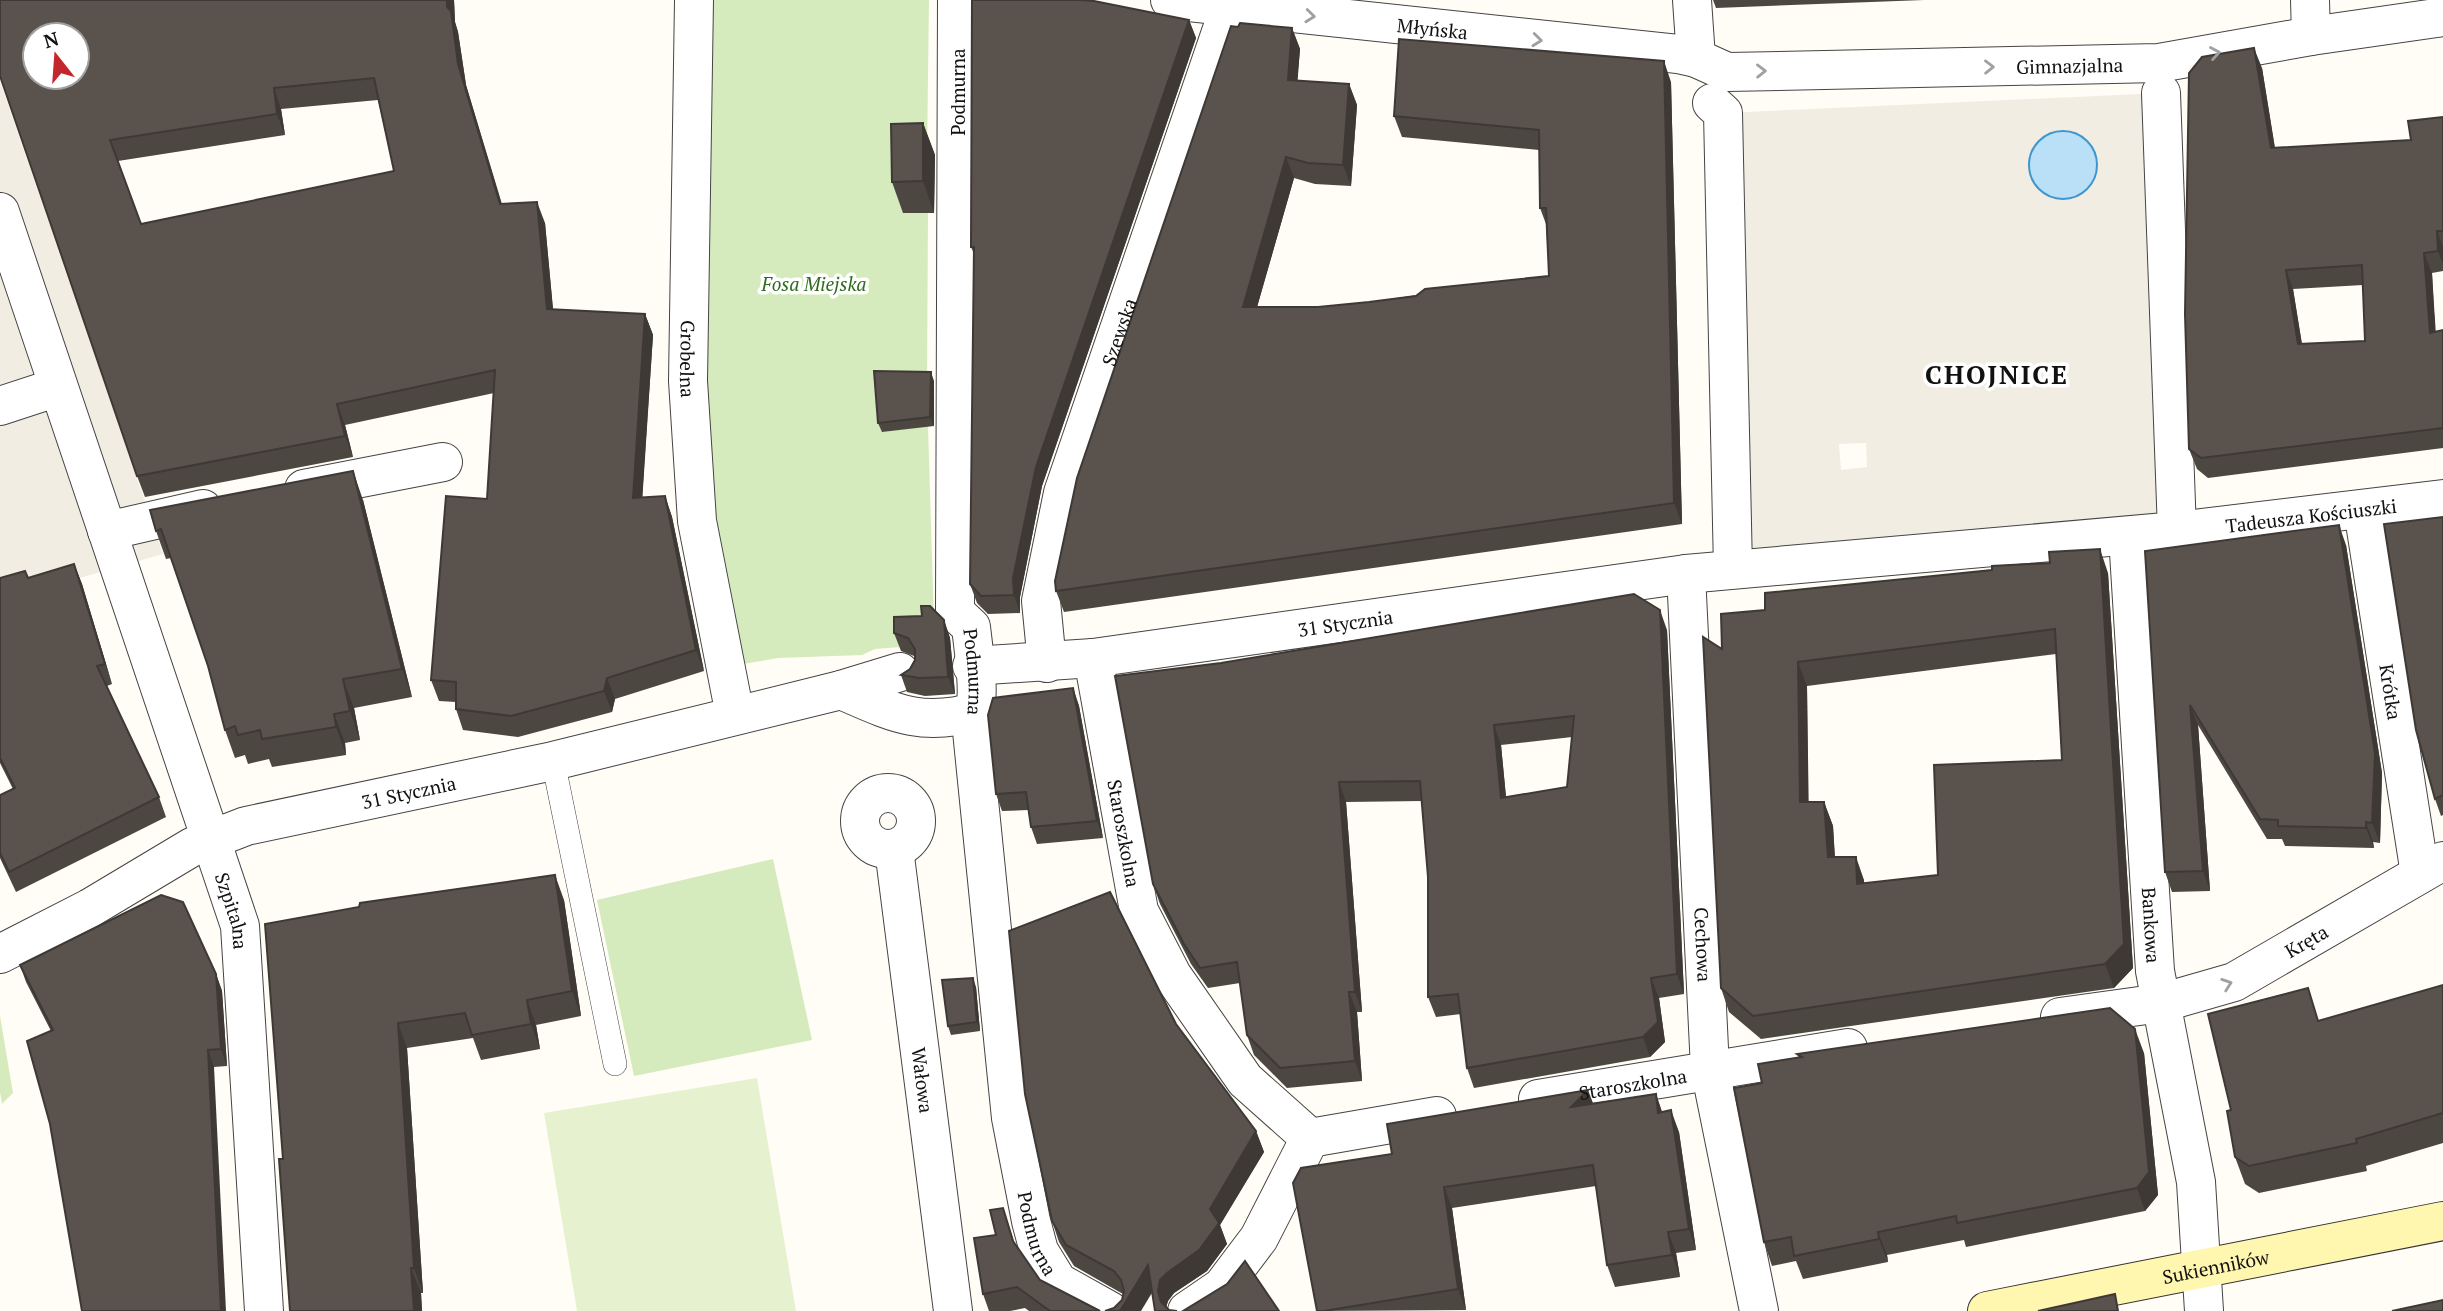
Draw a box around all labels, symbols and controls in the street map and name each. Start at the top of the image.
one-way arrow [1305,8,1316,23]
street label: Młyńska [1396,12,1470,44]
north arrow [21,21,91,91]
text: N [40,25,62,53]
one-way arrow [1531,32,1542,47]
one-way arrow [2209,46,2221,61]
street label: Podmurna [945,48,970,136]
street label: Gimnazjalna [2016,51,2124,78]
one-way arrow [1983,59,1994,74]
one-way arrow [1756,64,1767,79]
park label: Fosa Miejska [761,271,866,296]
street label: Szewska [1095,294,1142,369]
street label: Grobelna [675,320,702,399]
district label: CHOJNICE [1925,357,2069,391]
street label: Tadeusza Kościuszki [2224,492,2398,538]
street label: 31 Stycznia [1296,603,1395,641]
street label: Podmurna [959,627,989,717]
street label: Krótka [2375,662,2408,722]
street label: 31 Stycznia [359,769,458,814]
street label: Staroszkolna [1103,777,1147,889]
street label: Szpitalna [210,869,254,951]
street label: Bankowa [2137,887,2167,964]
street label: Cechowa [1690,906,1718,983]
street label: Kręta [2280,918,2332,963]
one-way arrow [2220,978,2232,992]
street label: Wałowa [907,1046,940,1115]
street label: Staroszkolna [1577,1062,1689,1105]
street label: Podmurna [1013,1189,1064,1280]
street label: Sukienników [2160,1243,2272,1289]

